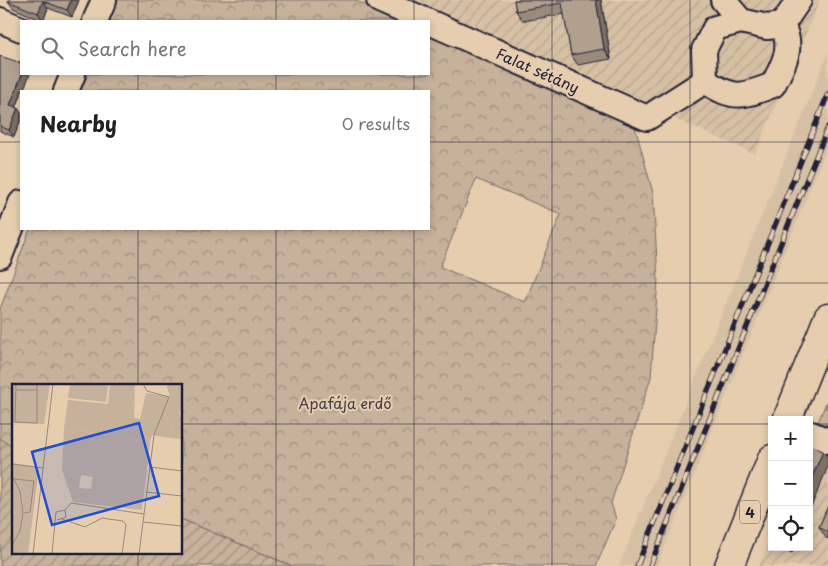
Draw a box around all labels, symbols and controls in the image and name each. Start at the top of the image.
search box [20,20,430,75]
icon: search [38,34,66,62]
text: Search here [78,34,187,62]
street label: Falat sétány [493,41,583,99]
text: Nearby [40,107,117,139]
text: 0 results [342,111,410,135]
inset map [12,384,182,554]
park label: Apafája erdő [298,391,392,414]
map controls [768,416,813,551]
button: + [768,416,813,461]
button: − [768,461,813,506]
road number: 4 [740,501,760,524]
button: locate [768,506,813,551]

